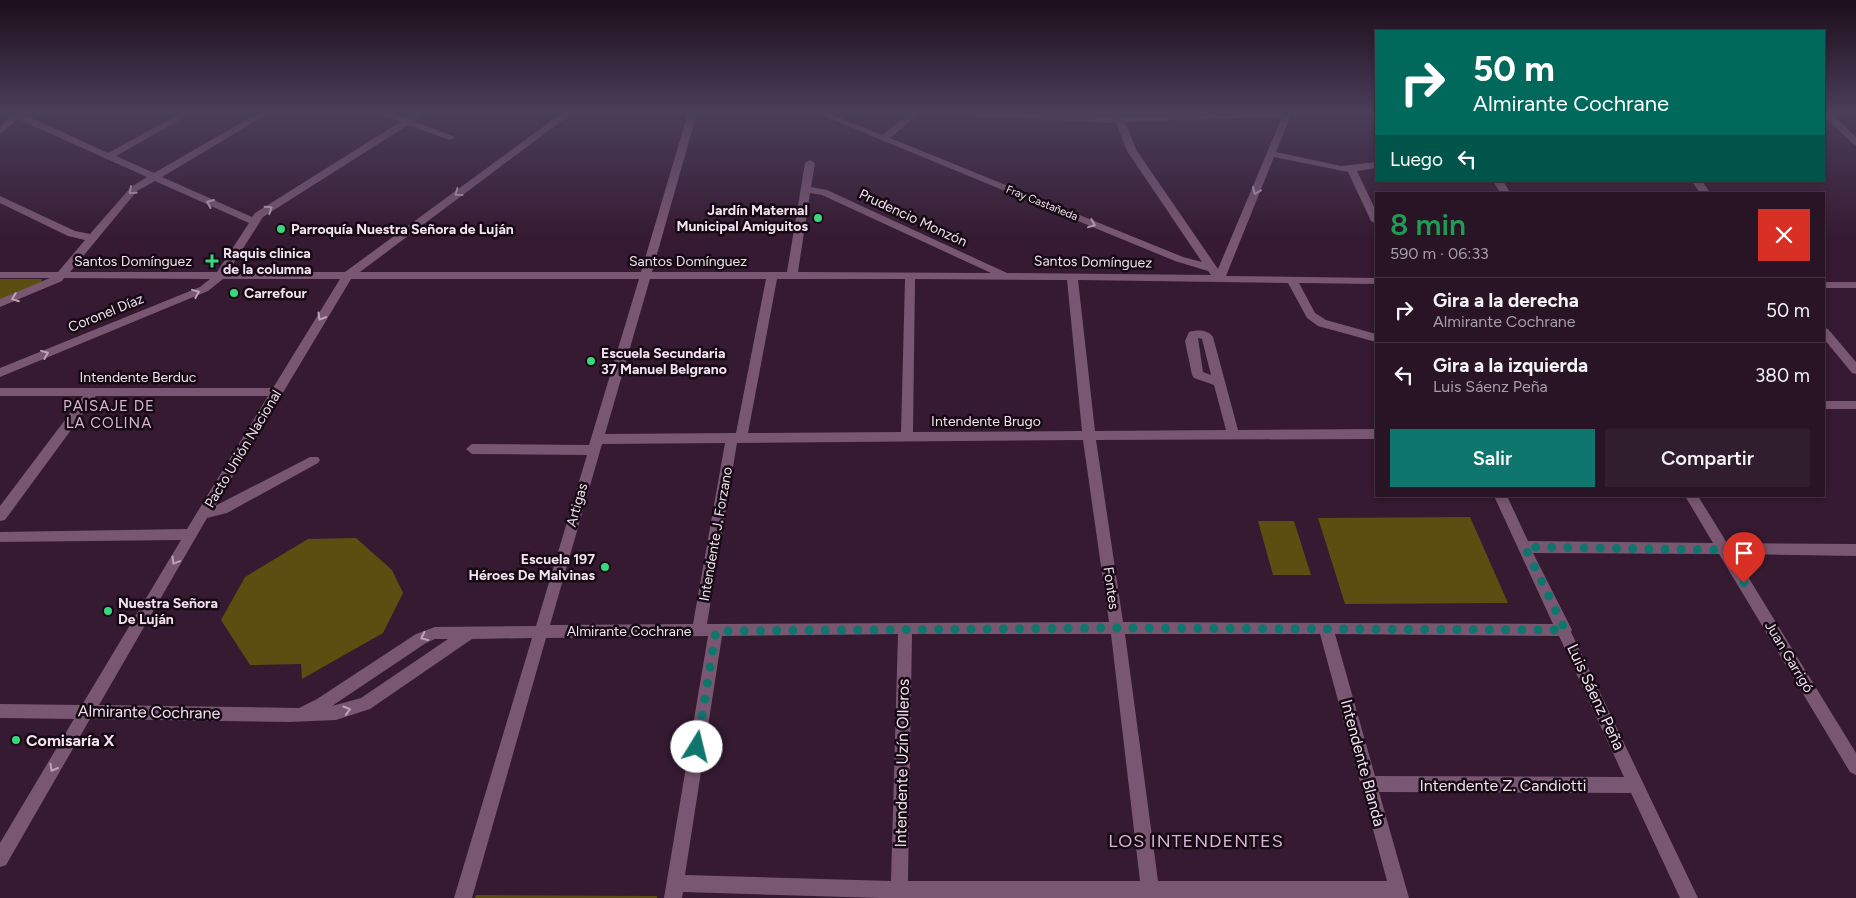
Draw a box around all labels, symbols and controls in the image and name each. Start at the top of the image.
text: 50 m [1473,48,1555,90]
icon: right [1390,50,1455,115]
text: Almirante Cochrane [1473,90,1669,117]
icon: left [1453,145,1481,173]
text: Luego [1390,148,1443,171]
street label: Fray Castañeda [1004,183,1080,223]
one-way arrow [129,185,138,194]
street label: Prudencio Monzón [856,186,970,251]
one-way arrow [1252,186,1262,195]
one-way arrow [455,188,464,196]
one-way arrow [206,198,215,209]
place label: Jardín Maternal Municipal Amiguitos [676,202,808,235]
one-way arrow [264,205,273,215]
text: 8 min [1390,206,1466,243]
button: close [1758,209,1810,261]
marker: Jardín Maternal Municipal Amiguitos [812,212,824,224]
one-way arrow [1088,218,1096,228]
place label: Parroquía Nuestra Señora de Luján [291,221,514,238]
marker: Parroquía Nuestra Señora de Luján [275,223,287,235]
text: 590 m · 06:33 [1390,244,1489,263]
place label: Raquis clinica de la columna [223,245,311,278]
street label: Santos Domínguez [1034,252,1152,272]
street label: Santos Domínguez [74,253,192,270]
street label: Santos Domínguez [629,253,747,270]
marker: Raquis clinica de la columna [205,254,219,268]
place label: Carrefour [244,285,307,302]
marker: Carrefour [228,287,240,299]
one-way arrow [191,289,200,299]
text: Gira a la derecha [1433,289,1579,312]
street label: Coronel Díaz [66,290,146,336]
one-way arrow [11,292,20,302]
icon: right [1390,296,1418,324]
text: 50 m [1766,299,1810,322]
one-way arrow [318,312,328,321]
text: Almirante Cochrane [1433,312,1576,331]
place label: Escuela Secundaria 37 Manuel Belgrano [601,345,727,378]
one-way arrow [40,350,49,361]
text: Gira a la izquierda [1433,354,1588,377]
marker: Escuela Secundaria 37 Manuel Belgrano [585,355,597,367]
icon: left [1390,361,1418,389]
text: 380 m [1755,364,1810,387]
street label: Intendente Berduc [80,369,197,386]
text: Luis Sáenz Peña [1433,377,1548,396]
street label: Pacto Unión Nacional [201,387,285,511]
district label: PAISAJE DE LA COLINA [63,397,155,432]
street label: Intendente Brugo [931,413,1041,430]
button: Salir [1390,429,1595,487]
button: Compartir [1605,429,1810,487]
street label: Intendente J. Forzano [696,465,736,603]
street label: Artigas [563,481,591,529]
pin [1723,532,1765,583]
icon: arrive [1730,539,1758,567]
place label: Escuela 197 Héroes De Malvinas [468,551,595,584]
one-way arrow [171,556,181,565]
marker: Escuela 197 Héroes De Malvinas [599,561,611,573]
street label: Fontes [1100,566,1122,610]
place label: Nuestra Señora De Luján [118,595,218,628]
marker: Nuestra Señora De Luján [102,605,114,617]
street label: Juan Garrigó [1761,618,1817,696]
street label: Almirante Cochrane [567,623,692,640]
one-way arrow [421,631,430,641]
street label: Luis Sáenz Peña [1563,641,1629,753]
street label: Intendente Uzín Olleros [891,678,913,848]
street label: Intendente Blanda [1337,697,1389,829]
street label: Almirante Cochrane [78,701,221,723]
one-way arrow [343,705,351,715]
position arrow [670,720,722,772]
place label: Comisaría X [26,731,115,750]
marker: Comisaría X [10,734,22,746]
one-way arrow [49,763,59,772]
street label: Intendente Z. Candiotti [1419,776,1587,795]
district label: LOS INTENDENTES [1108,830,1284,852]

